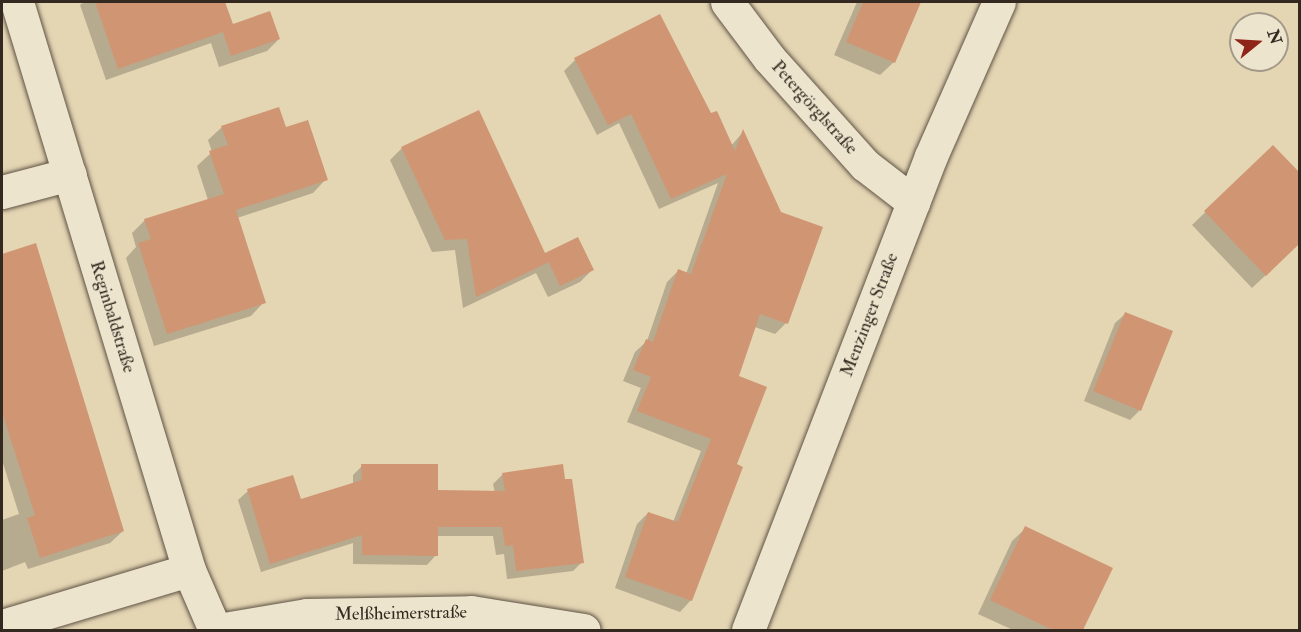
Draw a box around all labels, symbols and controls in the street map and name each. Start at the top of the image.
north arrow [1229,12,1289,72]
text: N [1262,27,1286,47]
street label: Petergörglstraße [766,57,862,159]
street label: Menzinger Straße [836,250,904,380]
street label: Reginbaldstraße [85,258,139,376]
street label: Melßheimerstraße [335,602,467,626]

